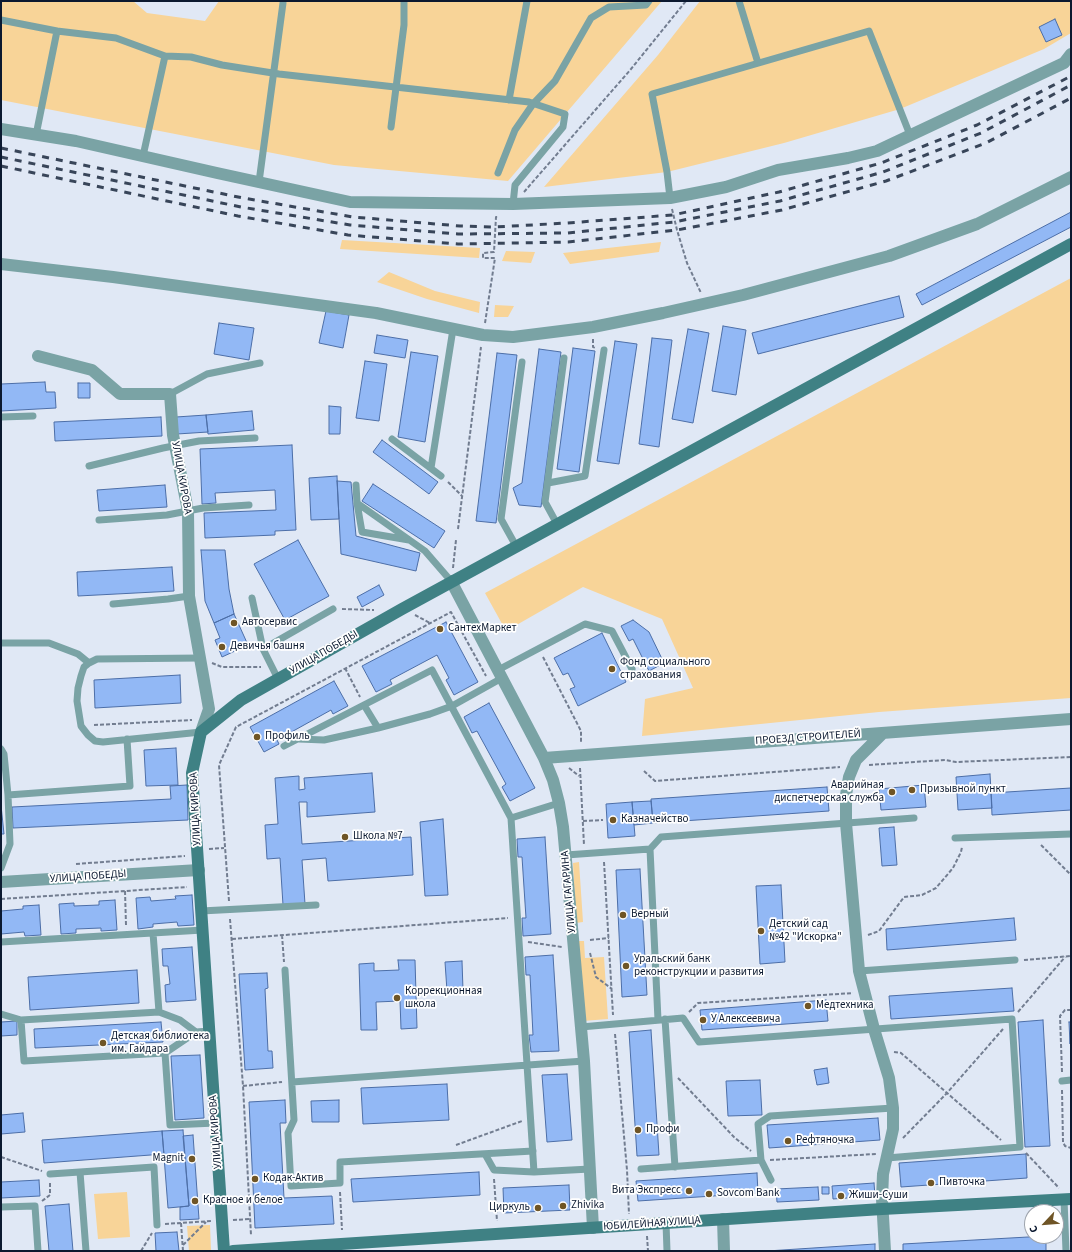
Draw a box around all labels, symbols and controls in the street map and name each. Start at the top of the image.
street label: УЛИЦА КИРОВА [168,440,194,516]
place label: Автосервис [242,616,297,630]
marker: Автосервис [229,618,239,628]
place label: СантехМаркет [448,622,517,636]
marker: СантехМаркет [435,624,445,634]
street label: УЛИЦА ПОБЕДЫ [288,628,360,678]
place label: Девичья башня [230,640,305,654]
marker: Девичья башня [217,642,227,652]
place label: Фонд социального страхования [620,656,710,682]
marker: Фонд социального страхования [607,664,617,674]
street label: ПРОЕЗД СТРОИТЕЛЕЙ [755,728,861,748]
place label: Профиль [265,730,310,744]
marker: Профиль [252,732,262,742]
street label: УЛИЦА КИРОВА [187,772,205,846]
place label: Аварийная диспетчерская служба [775,779,884,805]
place label: Призывной пункт [920,783,1006,797]
marker: Призывной пункт [907,785,917,795]
marker: Аварийная диспетчерская служба [887,787,897,797]
place label: Казначейство [621,813,688,827]
marker: Казначейство [608,815,618,825]
place label: Школа №7 [353,830,403,844]
marker: Школа №7 [340,832,350,842]
street label: УЛИЦА ГАГАРИНА [559,850,579,934]
street label: УЛИЦА ПОБЕДЫ [49,868,127,886]
place label: Верный [631,908,669,922]
marker: Верный [618,910,628,920]
place label: Детский сад №42 "Искорка" [769,918,842,944]
marker: Детский сад №42 "Искорка" [756,926,766,936]
place label: Уральский банк реконструкции и развития [634,953,764,979]
marker: Уральский банк реконструкции и развития [621,961,631,971]
place label: Коррекционная школа [405,985,482,1011]
marker: Коррекционная школа [392,993,402,1003]
place label: Медтехника [816,999,874,1013]
marker: Медтехника [803,1001,813,1011]
place label: У Алексеевича [711,1013,780,1027]
marker: У Алексеевича [698,1015,708,1025]
place label: Детская библиотека им. Гайдара [111,1030,209,1056]
marker: Детская библиотека им. Гайдара [98,1038,108,1048]
street label: УЛИЦА КИРОВА [207,1095,225,1169]
place label: Профи [646,1123,679,1137]
marker: Профи [633,1125,643,1135]
place label: Рефтяночка [796,1134,854,1148]
marker: Рефтяночка [783,1136,793,1146]
place label: Magnit [152,1152,184,1166]
marker: Magnit [187,1154,197,1164]
place label: Кодак-Актив [263,1172,323,1186]
marker: Кодак-Актив [250,1174,260,1184]
place label: Пивточка [939,1176,985,1190]
marker: Пивточка [926,1178,936,1188]
place label: Вита Экспресс [612,1184,681,1198]
marker: Вита Экспресс [684,1186,694,1196]
place label: Sovcom Bank [717,1187,779,1201]
marker: Sovcom Bank [704,1189,714,1199]
place label: Жиши-Суши [849,1189,908,1203]
marker: Жиши-Суши [836,1191,846,1201]
place label: Красное и белое [203,1194,283,1208]
marker: Красное и белое [190,1196,200,1206]
place label: Zhivika [571,1199,604,1213]
place label: Циркуль [489,1201,530,1215]
marker: Zhivika [558,1201,568,1211]
marker: Циркуль [533,1203,543,1213]
north arrow [1024,1204,1064,1244]
street label: ЮБИЛЕЙНАЯ УЛИЦА [603,1214,701,1234]
text: С [1026,1223,1042,1235]

